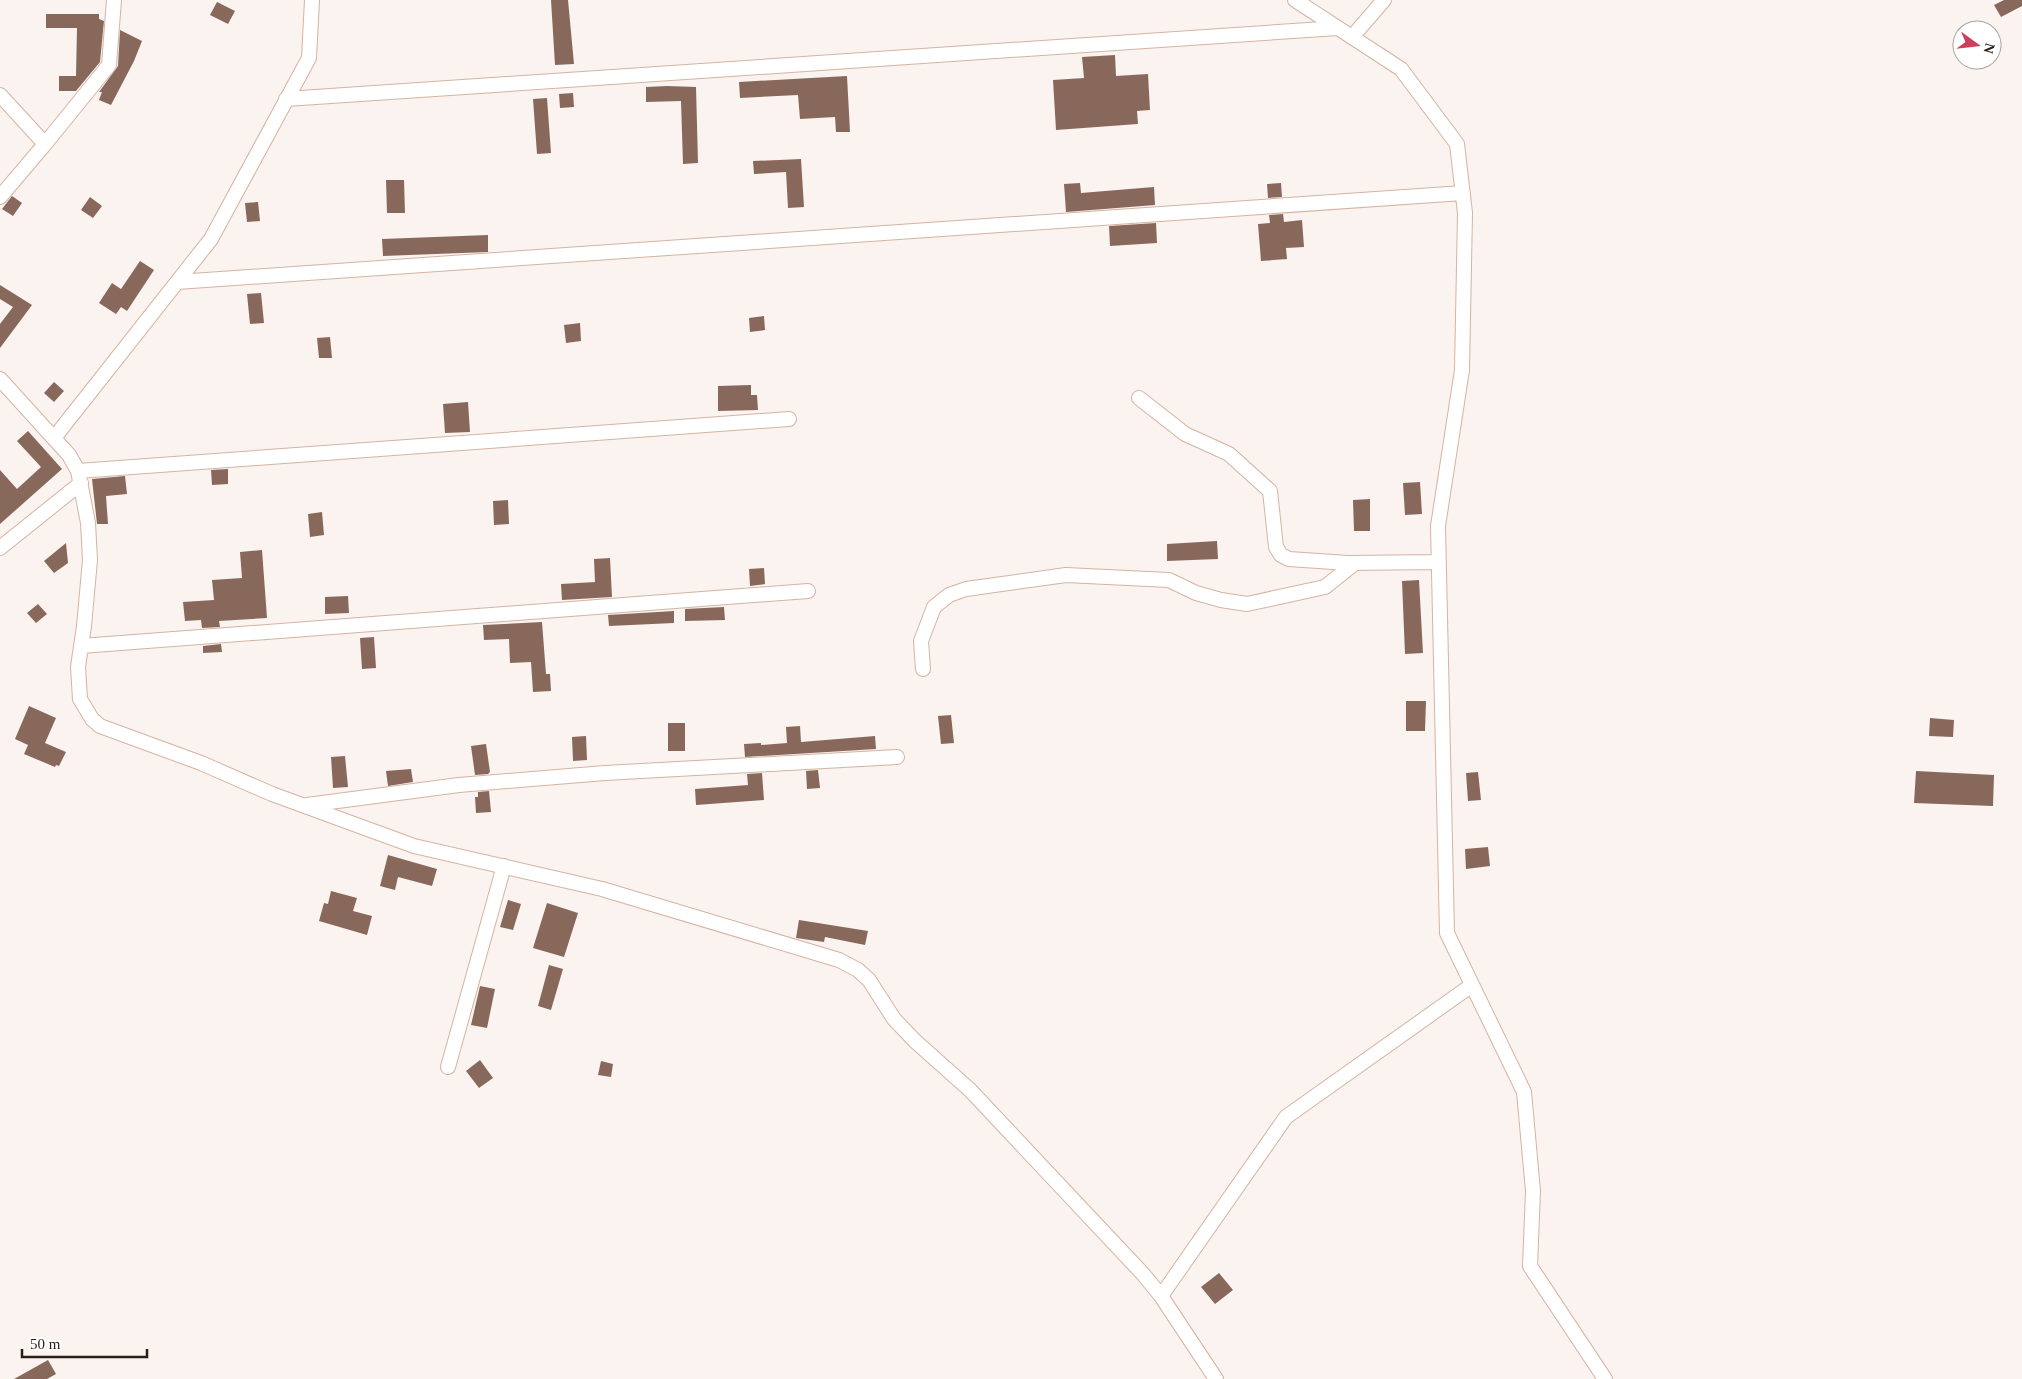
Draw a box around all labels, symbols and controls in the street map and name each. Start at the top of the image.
north arrow [1952,20,2002,70]
text: N [1981,41,1998,55]
scale bar [22,1326,148,1358]
text: 50 m [30,1336,61,1352]

